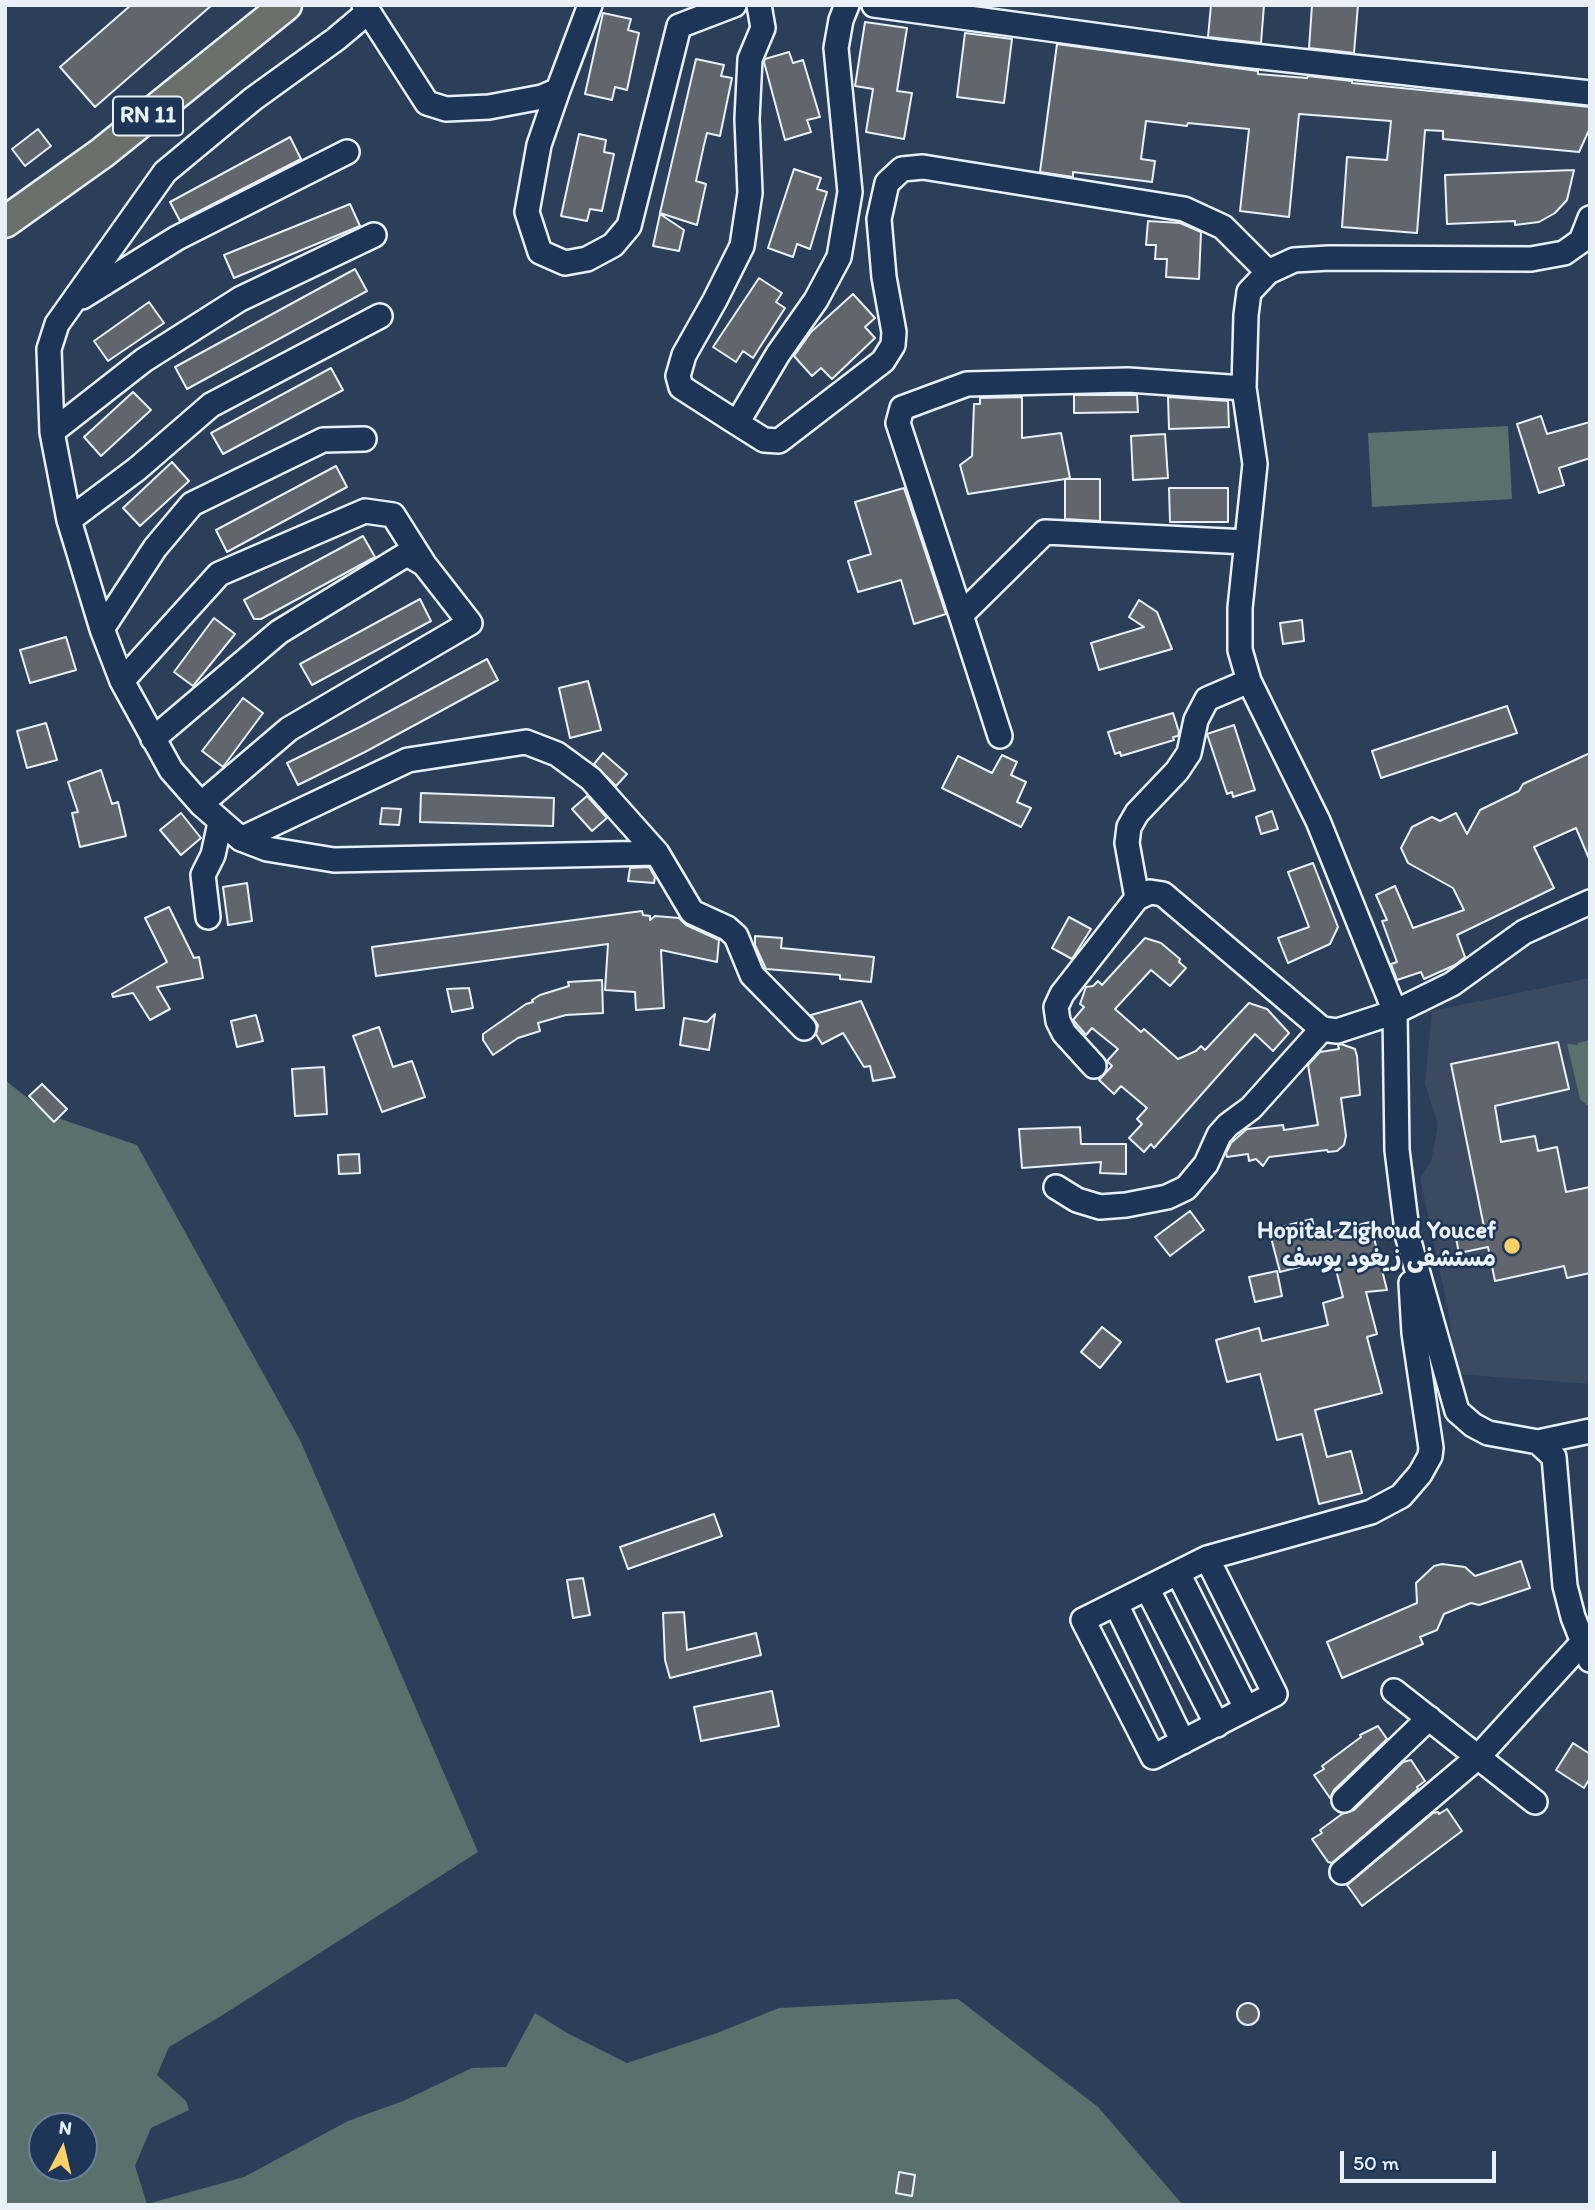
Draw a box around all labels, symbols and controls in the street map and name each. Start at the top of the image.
road number: RN 11 [113,97,183,136]
place label: Hopital Zighoud Youcef مستشفى زيغود يوسف [1257,1218,1496,1274]
marker: Hopital Zighoud Youcef مستشفى زيغود يوسف [1502,1236,1522,1256]
north arrow [28,2112,98,2182]
text: N [58,2115,73,2140]
scale bar [1343,2136,1499,2180]
text: 50 m [1353,2150,1399,2175]

